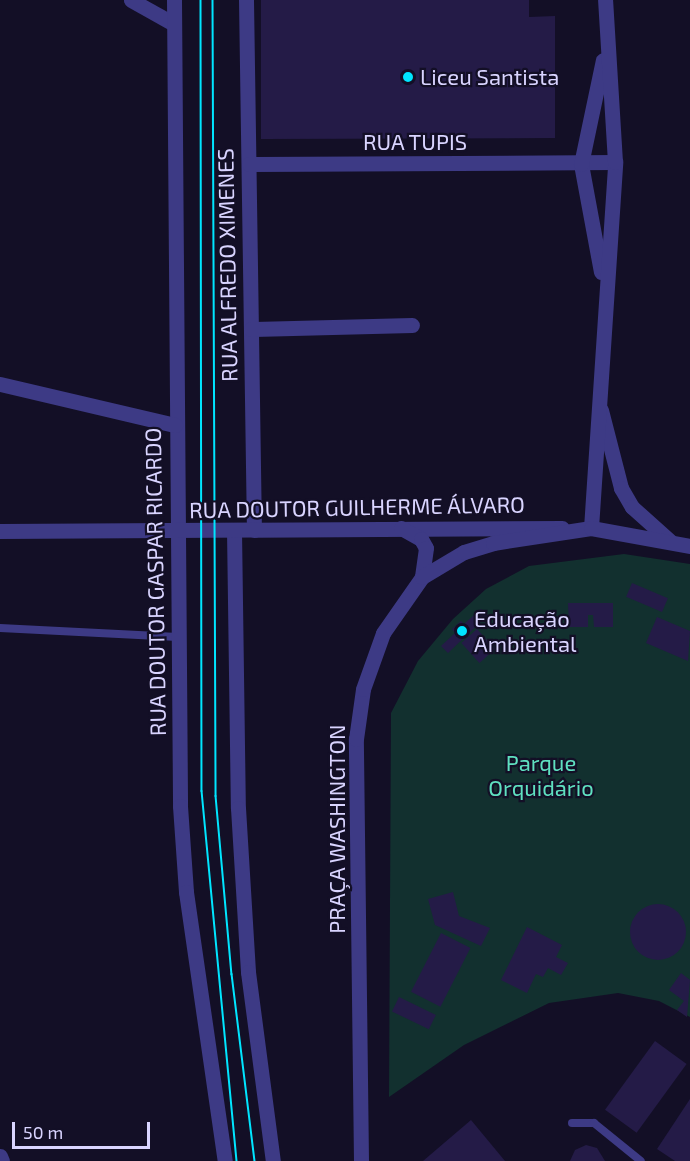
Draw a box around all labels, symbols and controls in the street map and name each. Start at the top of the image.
place label: Liceu Santista [420,64,559,90]
marker: Liceu Santista [401,70,415,84]
street label: RUA TUPIS [362,129,468,155]
street label: RUA ALFREDO XIMENES [212,147,242,383]
street label: RUA DOUTOR GASPAR RICARDO [139,427,171,737]
street label: RUA DOUTOR GUILHERME ÁLVARO [188,491,526,523]
place label: Educação Ambiental [474,605,577,656]
marker: Educação Ambiental [455,624,469,638]
street label: PRAÇA WASHINGTON [324,724,350,934]
park label: Parque Orquidário [488,749,594,800]
scale bar [15,1110,153,1148]
text: 50 m [23,1121,63,1143]

